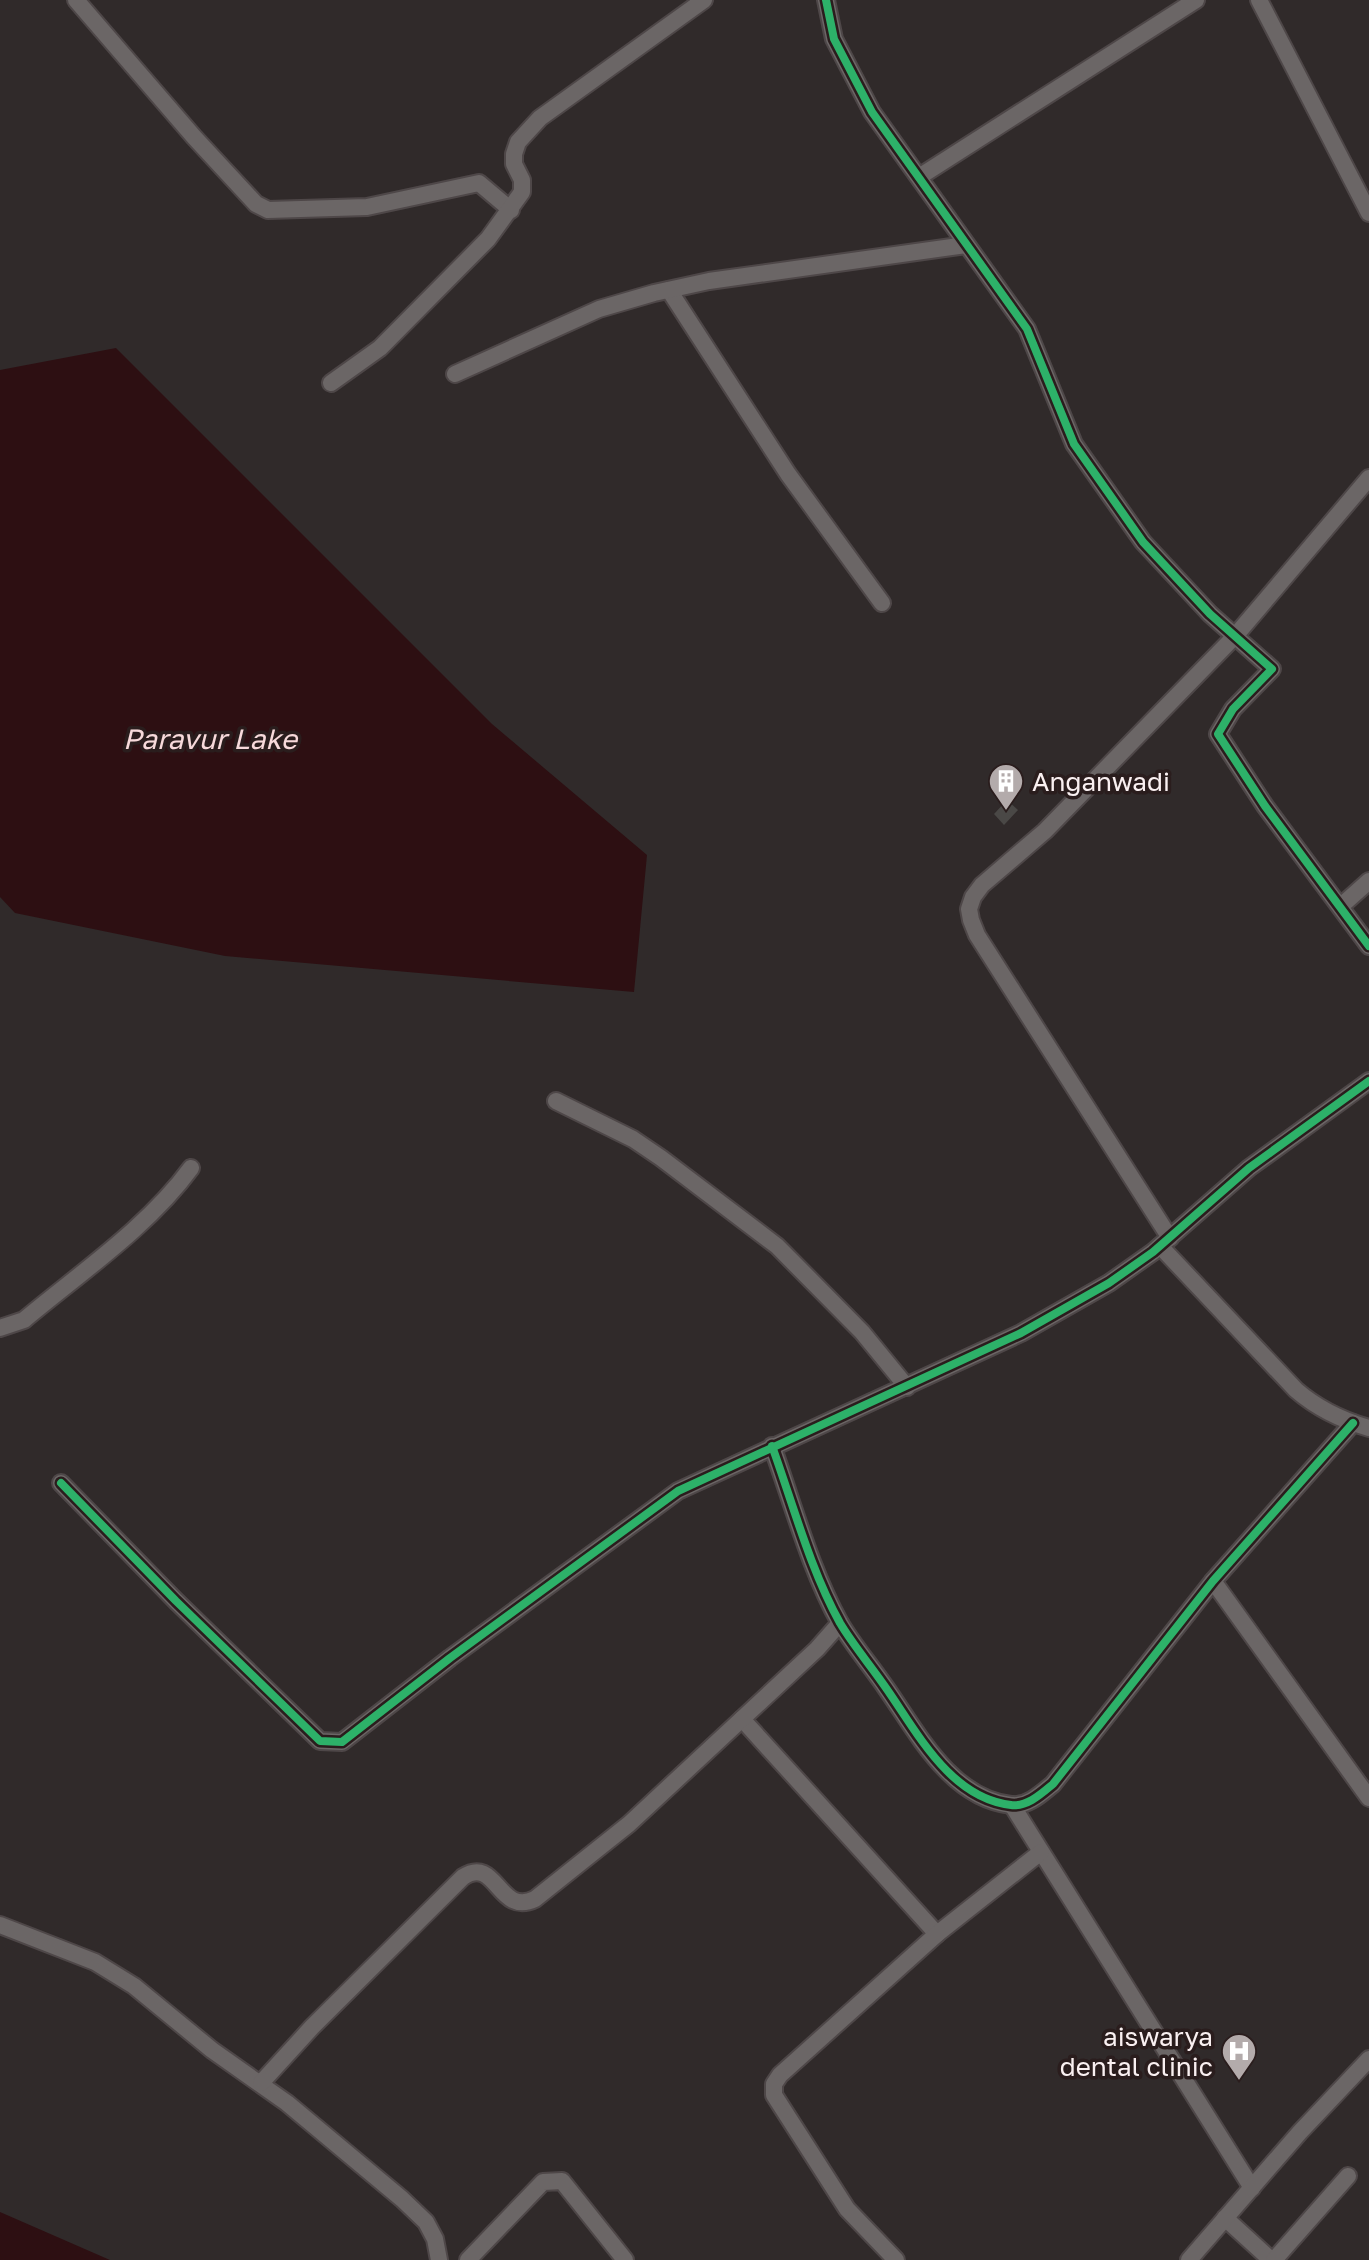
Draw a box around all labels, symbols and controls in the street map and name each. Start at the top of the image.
water label: Paravur Lake [123,722,299,755]
building icon: Anganwadi [987,762,1025,812]
place label: Anganwadi [1032,766,1170,797]
place label: aiswarya dental clinic [1060,2021,1213,2082]
hospital icon: aiswarya dental clinic [1220,2032,1258,2082]

